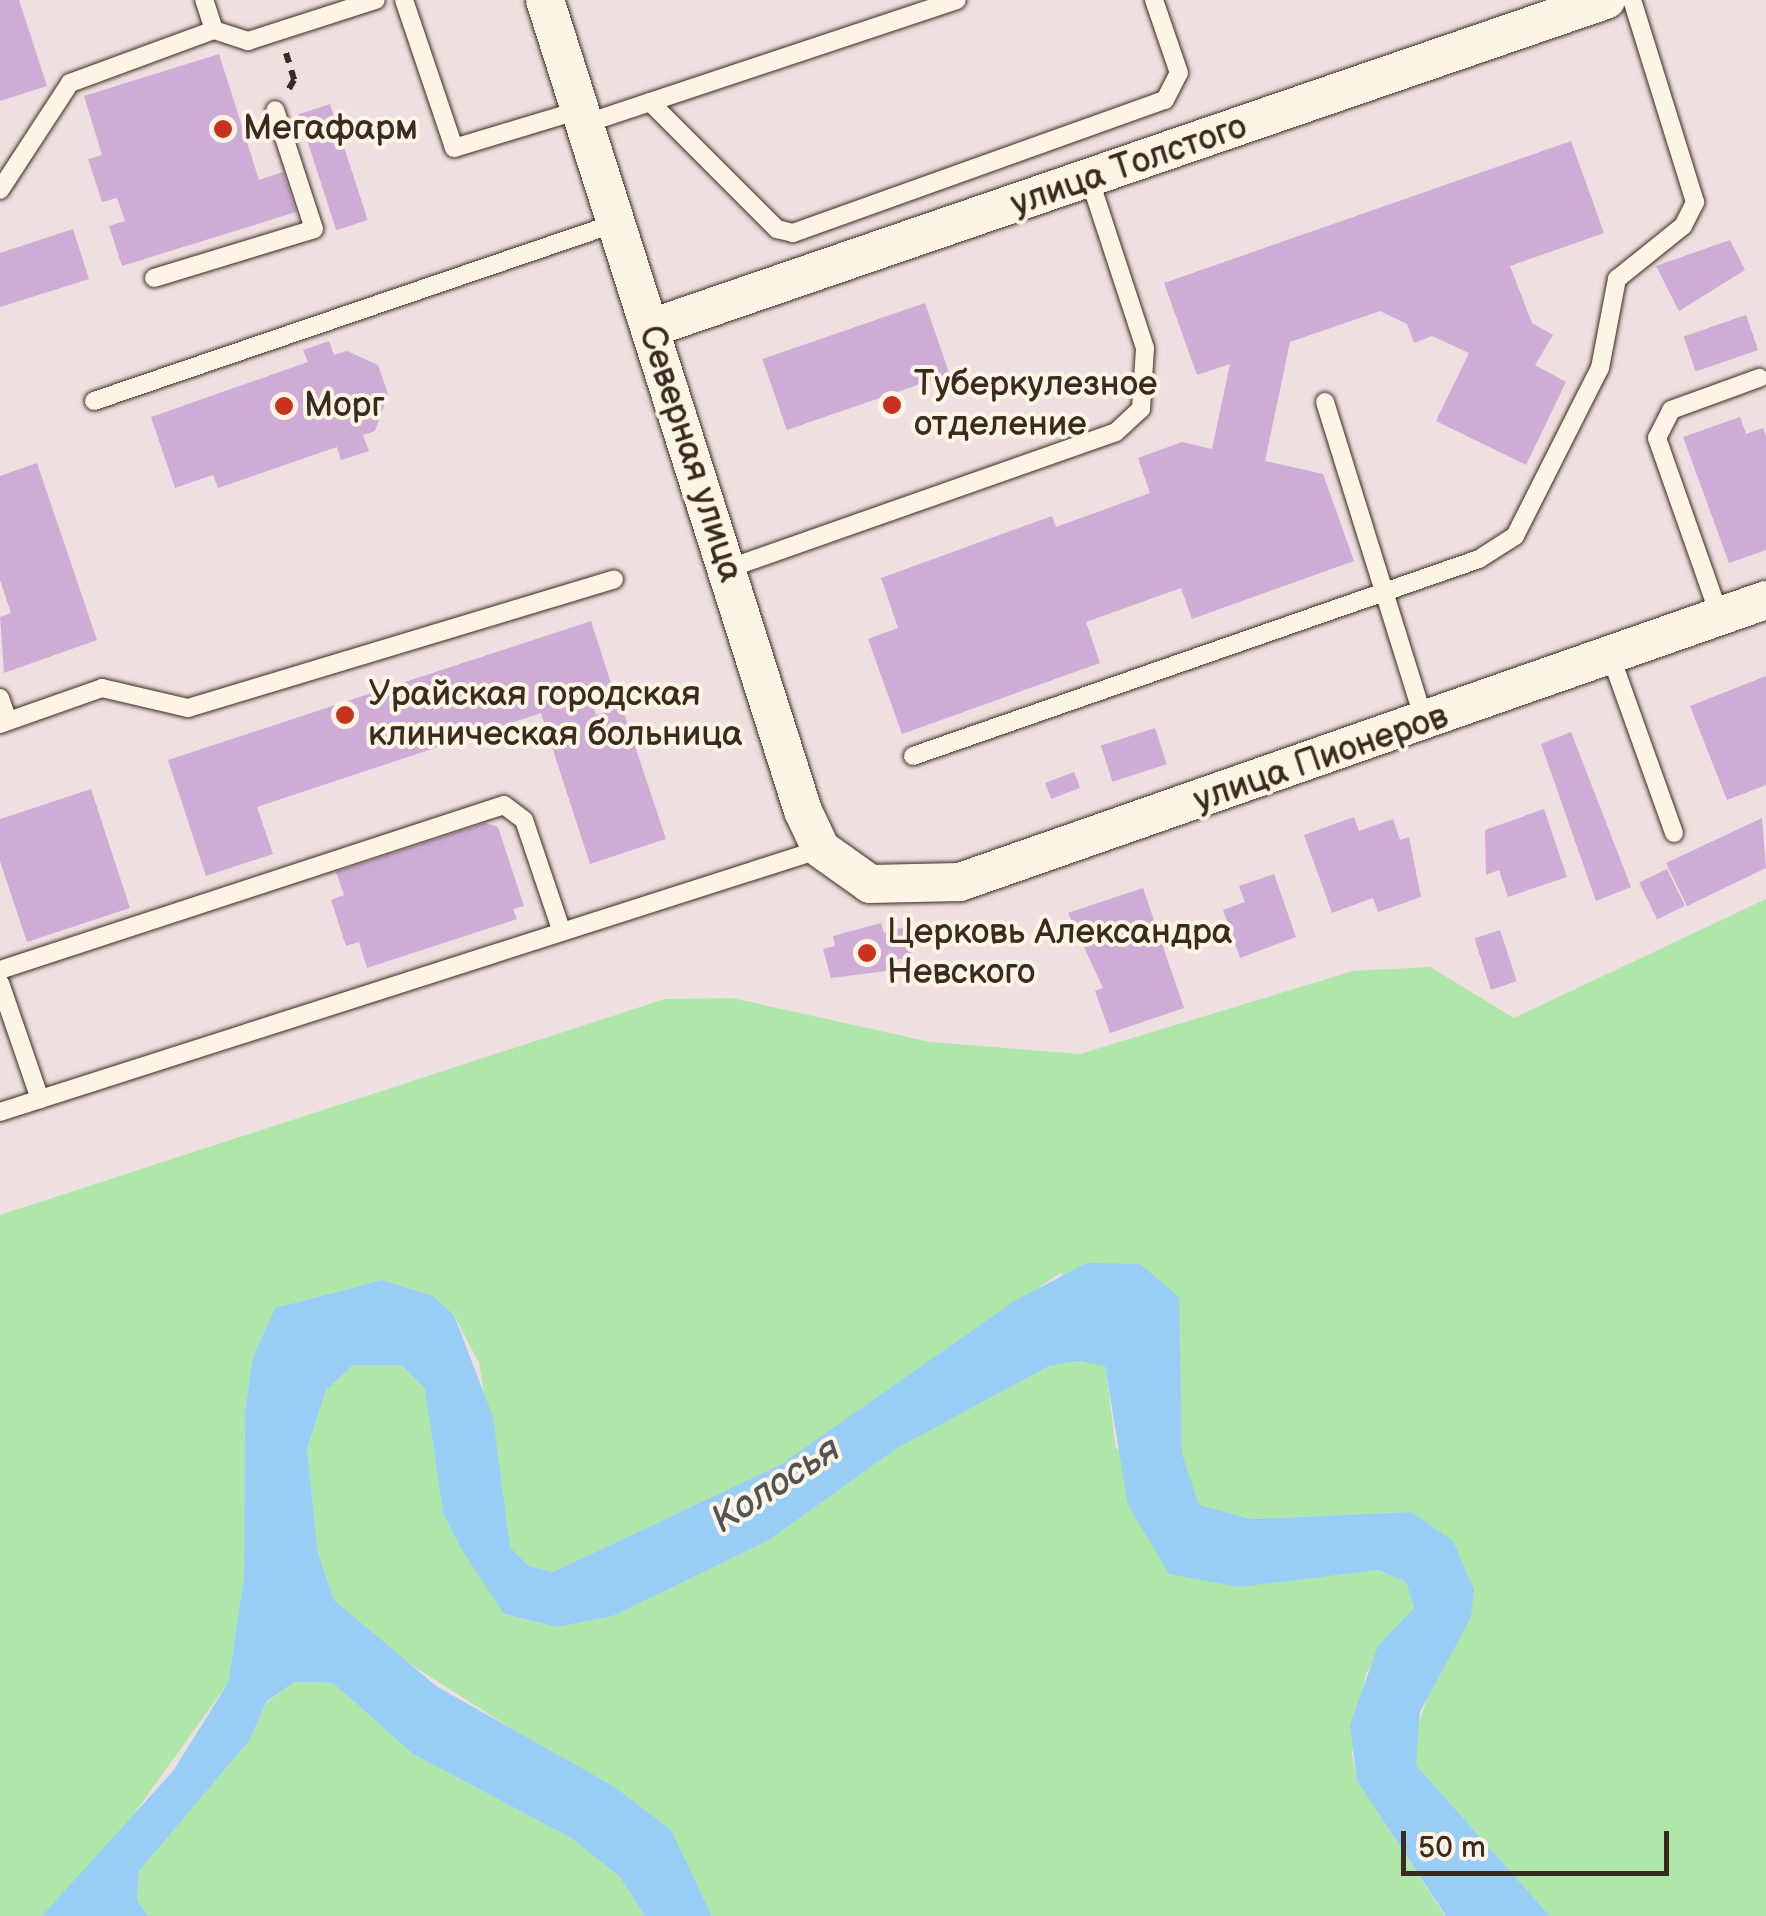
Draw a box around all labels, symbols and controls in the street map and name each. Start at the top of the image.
street label: улица Толстого [1006,106,1252,226]
place label: Мегафарм [243,108,418,150]
marker: Мегафарм [212,118,234,140]
street label: Северная улица [629,321,751,587]
place label: Туберкулезное отделение [914,364,1157,446]
place label: Морг [304,385,385,427]
marker: Туберкулезное отделение [879,392,905,418]
marker: Морг [273,395,295,417]
place label: Урайская городская клиническая больница [368,674,743,756]
street label: улица Пионеров [1188,696,1454,822]
marker: Урайская городская клиническая больница [332,702,358,728]
place label: Церковь Александра Невского [887,912,1232,994]
marker: Церковь Александра Невского [856,942,878,964]
water label: Колосья [703,1427,849,1543]
scale bar [1406,1811,1674,1873]
text: 50 m [1418,1830,1486,1866]

